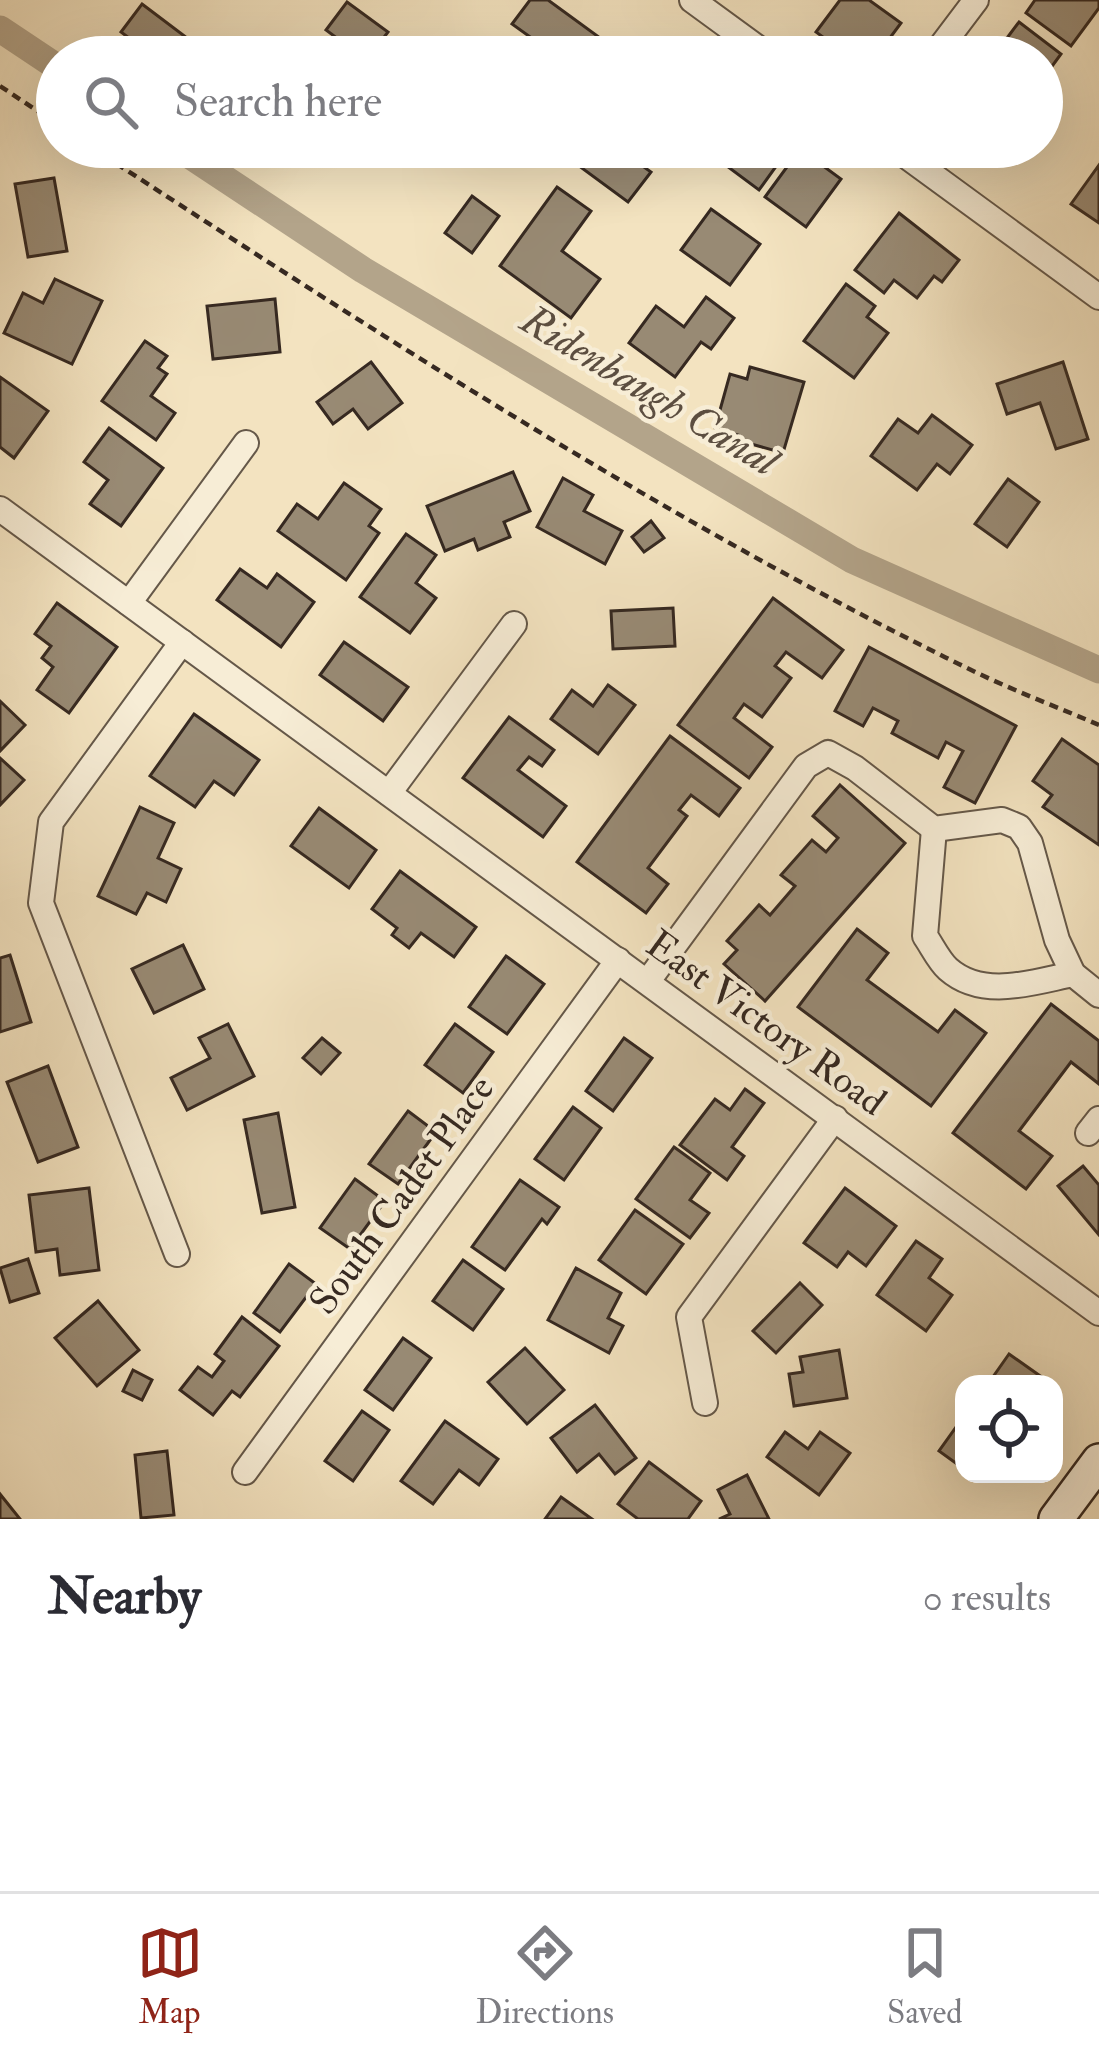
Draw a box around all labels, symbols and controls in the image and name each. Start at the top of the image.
search box [36,36,1063,168]
icon: search [78,69,144,135]
text: Search here [174,74,382,130]
water label: Ridenbaugh Canal [510,294,789,490]
street label: East Victory Road [637,920,895,1126]
street label: South Cadet Place [299,1066,505,1324]
map controls [955,1375,1063,1483]
button: locate [955,1375,1063,1483]
text: Nearby [48,1565,201,1629]
text: 0 results [923,1573,1051,1622]
tab: Map [137,1920,203,2033]
tab: Directions [476,1920,614,2033]
tab: Saved [887,1920,962,2033]

